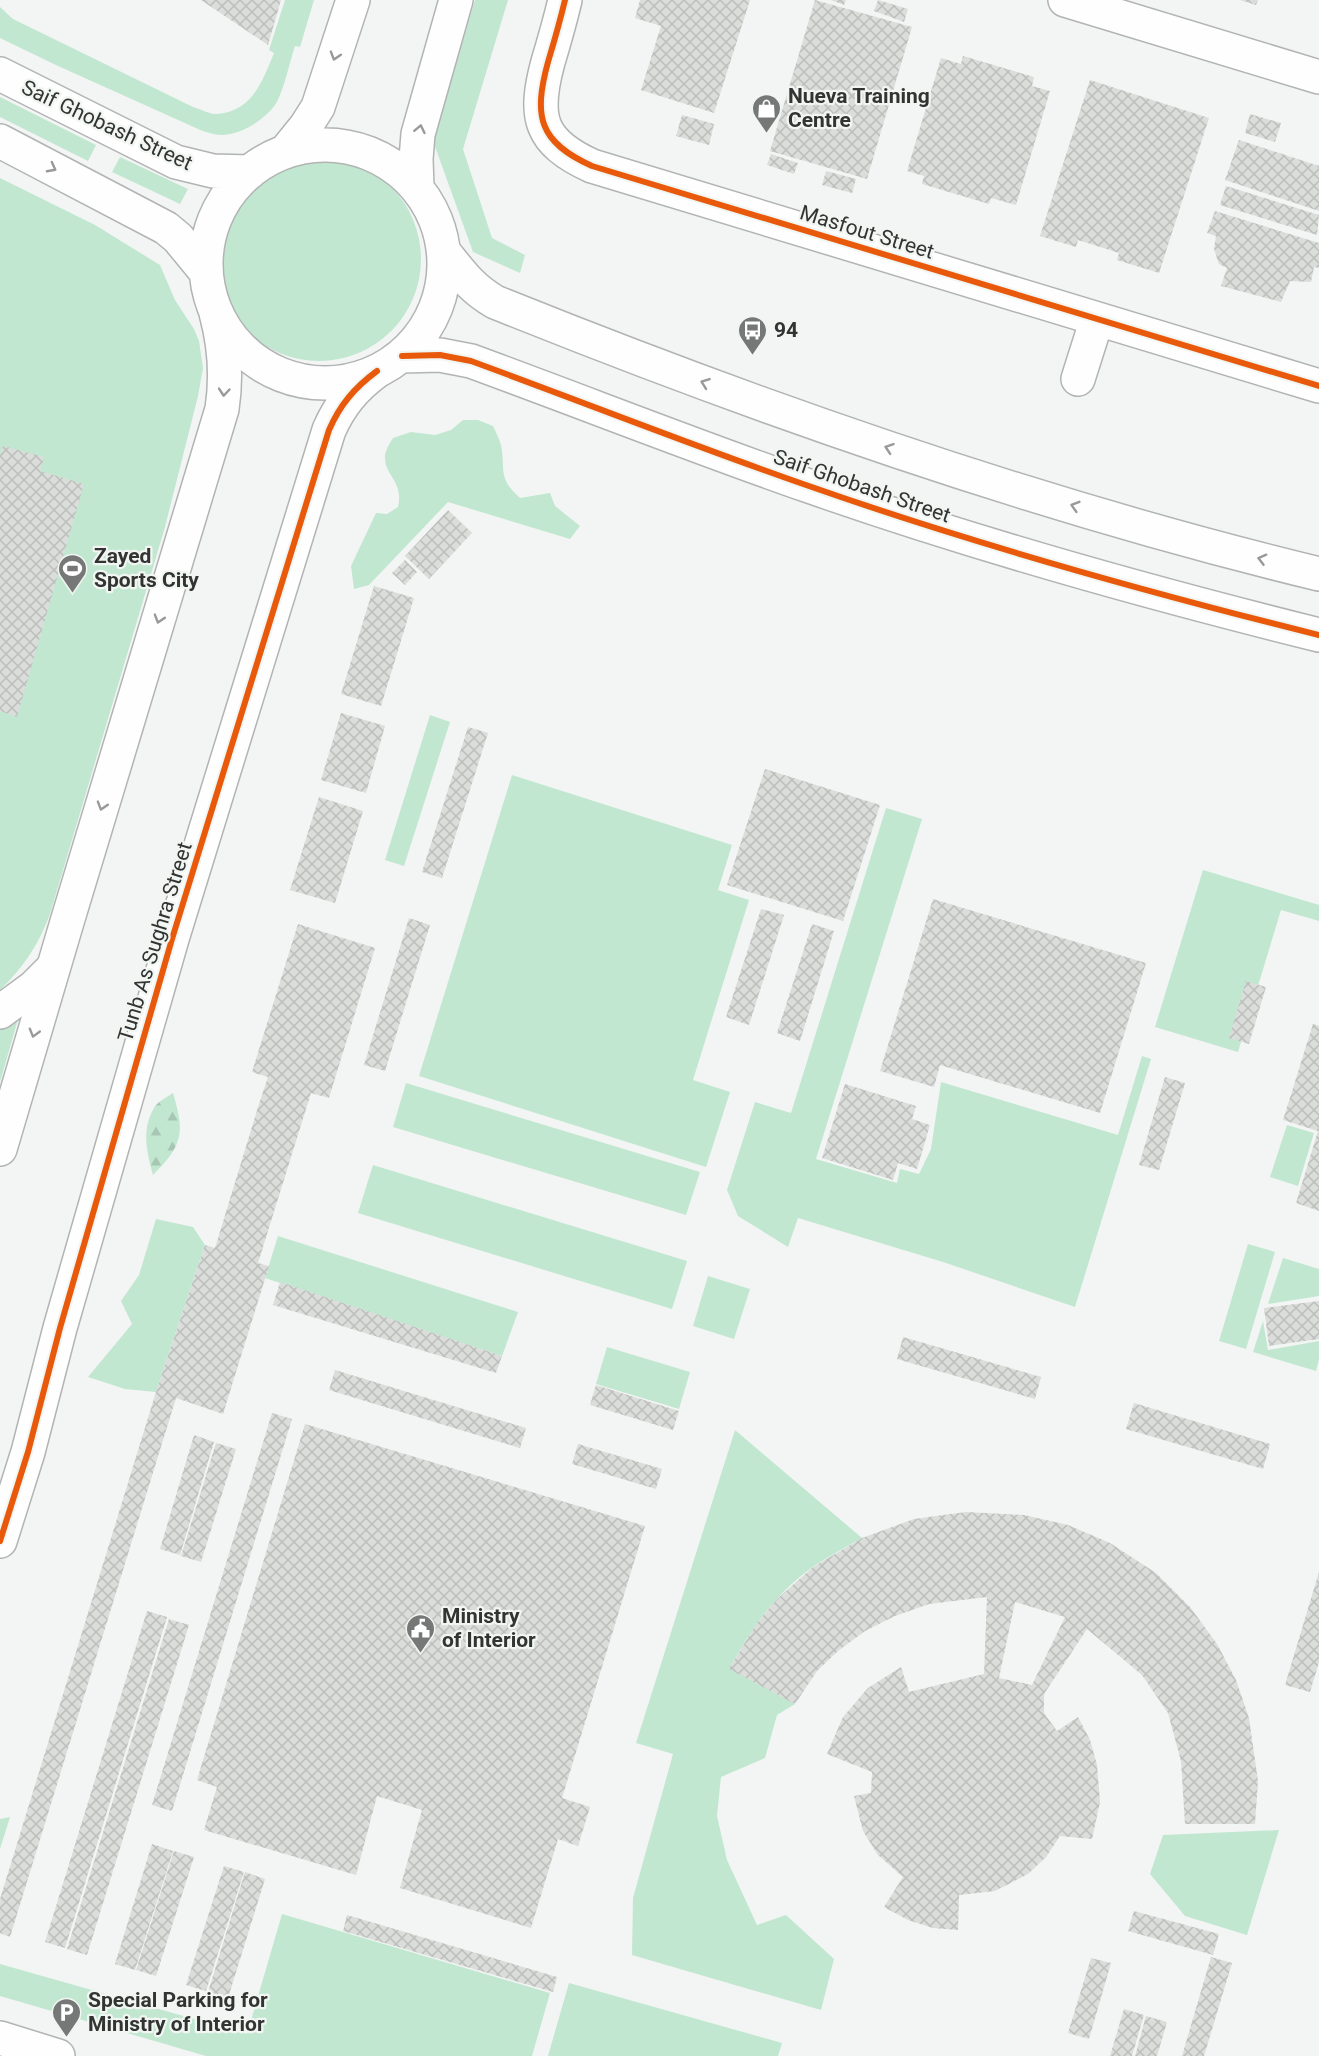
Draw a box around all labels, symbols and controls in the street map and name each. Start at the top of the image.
one-way arrow [330,50,342,61]
street label: Saif Ghobash Street [18,75,196,175]
place label: Nueva Training Centre [788,84,930,132]
shop icon: Nueva Training Centre [751,92,783,134]
one-way arrow [413,124,426,134]
one-way arrow [45,161,56,172]
street label: Masfout Street [797,200,937,264]
bus stop icon: 94 [737,314,769,356]
place label: 94 [774,318,798,342]
one-way arrow [700,378,711,390]
one-way arrow [218,387,231,396]
one-way arrow [884,442,895,455]
street label: Saif Ghobash Street [770,444,954,528]
one-way arrow [1070,501,1081,513]
place label: Zayed Sports City [94,544,199,592]
sports icon: Zayed Sports City [57,552,89,594]
one-way arrow [1257,554,1268,566]
one-way arrow [154,613,166,624]
one-way arrow [97,800,109,811]
street label: Tunb As Sughra Street [113,839,197,1045]
one-way arrow [29,1027,41,1038]
place label: Ministry of Interior [442,1604,536,1652]
public building icon: Ministry of Interior [405,1612,437,1654]
place label: Special Parking for Ministry of Interior [88,1988,268,2036]
parking icon: Special Parking for Ministry of Interior [51,1996,83,2038]

